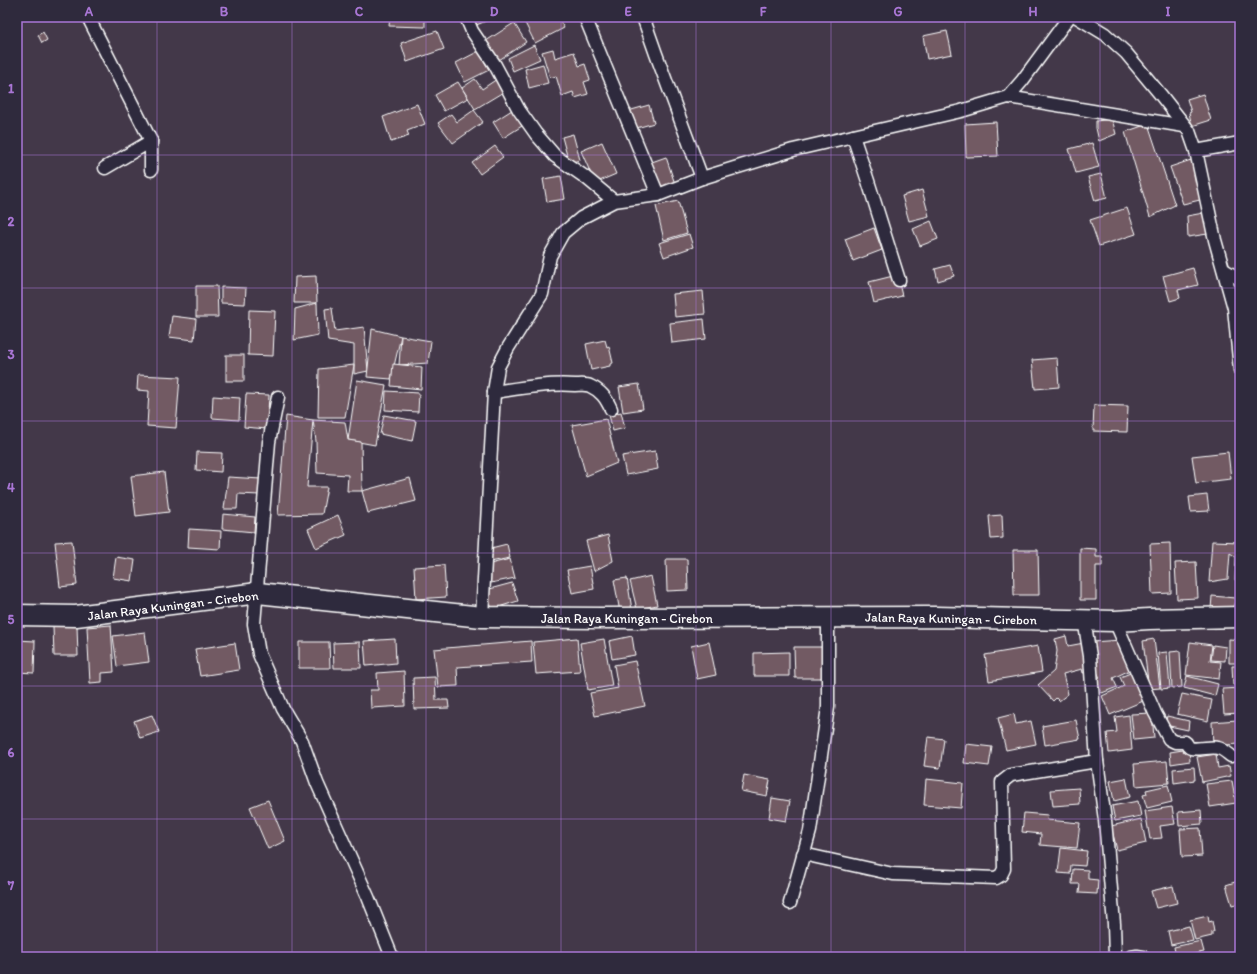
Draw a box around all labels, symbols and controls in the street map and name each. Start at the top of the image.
text: A [84,4,94,19]
text: B [220,4,229,19]
text: C [355,4,364,19]
text: D [490,4,499,19]
text: E [624,4,632,19]
text: F [760,4,767,19]
text: G [894,4,903,19]
text: H [1029,4,1038,19]
text: I [1166,4,1171,19]
text: 1 [8,81,14,96]
text: 2 [8,214,15,229]
text: 3 [7,347,15,362]
text: 4 [7,480,15,495]
street label: Jalan Raya Kuningan - Cirebon [87,587,260,623]
street label: Jalan Raya Kuningan - Cirebon [865,610,1038,628]
street label: Jalan Raya Kuningan - Cirebon [541,611,714,626]
text: 5 [8,612,15,627]
text: 6 [8,745,15,760]
text: 7 [7,878,15,893]

